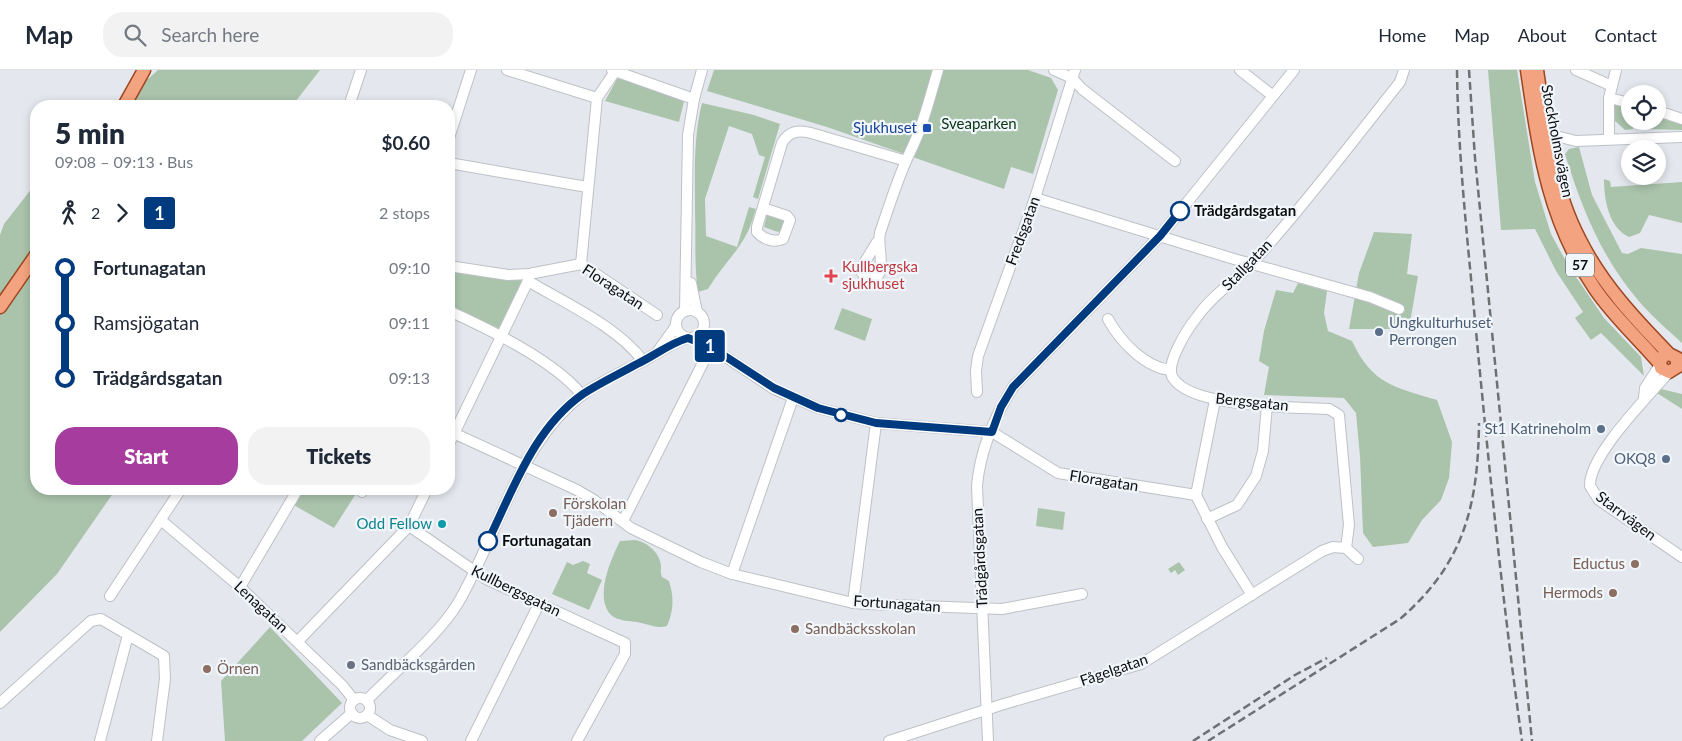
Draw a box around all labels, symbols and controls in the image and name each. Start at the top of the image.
search box [103,12,453,57]
text: Map [25,20,73,49]
icon: search [121,21,149,49]
text: Search here [161,23,259,46]
text: Home [1378,24,1426,46]
text: Map [1454,24,1490,46]
text: About [1518,24,1567,46]
text: Contact [1595,24,1657,46]
street label: Stockholmsvägen [1538,83,1578,199]
map controls [1621,85,1666,185]
button: locate [1621,85,1666,130]
park label: Sveaparken [941,114,1017,132]
text: 5 min [55,116,125,150]
place label: Sjukhuset [853,118,918,136]
marker: Sjukhuset [921,122,933,134]
text: $0.60 [381,131,430,154]
button: layers [1621,140,1666,185]
text: 09:08 – 09:13 · Bus [55,152,193,171]
street label: Fredsgatan [1001,194,1043,268]
icon: walk [55,199,83,227]
icon: forward [108,199,136,227]
marker: Trädgårdsgatan [1170,201,1190,221]
place label: Trädgårdsgatan [1194,201,1296,219]
text: 1 [154,202,165,224]
text: 2 [91,203,100,222]
text: 2 stops [379,203,430,222]
street label: Stallgatan [1218,235,1275,294]
road number: 57 [1566,254,1594,276]
text: Fortunagatan [93,256,206,279]
place label: Kullbergska sjukhuset [842,257,918,292]
text: 09:10 [389,258,430,277]
street label: Floragatan [579,260,648,313]
marker: Kullbergska sjukhuset [824,269,838,283]
text: Ramsjögatan [93,311,199,334]
text: 09:11 [389,313,430,332]
place label: Ungkulturhuset Perrongen [1389,313,1492,348]
marker: Ungkulturhuset Perrongen [1373,326,1385,338]
line badge: 1 [694,330,726,362]
text: 1 [705,335,715,357]
text: Trädgårdsgatan [93,366,222,389]
text: 09:13 [389,368,430,387]
street label: Bergsgatan [1215,388,1290,414]
unlabelled marker [834,408,848,422]
place label: St1 Katrineholm [1485,419,1591,437]
marker: St1 Katrineholm [1595,423,1607,435]
button: Start [55,427,238,485]
button: Tickets [248,427,430,485]
place label: OKQ8 [1614,449,1656,467]
marker: OKQ8 [1660,453,1672,465]
street label: Floragatan [1068,466,1140,494]
street label: Starrvägen [1593,487,1660,544]
place label: Förskolan Tjädern [563,494,626,529]
marker: Förskolan Tjädern [547,507,559,519]
street label: Trädgårdsgatan [967,508,991,608]
place label: Odd Fellow [356,514,432,532]
marker: Odd Fellow [436,518,448,530]
marker: Fortunagatan [478,531,498,551]
place label: Fortunagatan [502,531,591,549]
place label: Eductus [1572,554,1625,572]
marker: Eductus [1629,558,1641,570]
street label: Kullbergsgatan [469,561,564,619]
street label: Lenagatan [231,577,292,636]
place label: Hermods [1543,583,1603,601]
marker: Hermods [1607,587,1619,599]
street label: Fortunagatan [853,591,941,615]
place label: Sandbäcksskolan [805,619,916,637]
marker: Sandbäcksskolan [789,623,801,635]
street label: Fågelgatan [1077,649,1150,689]
place label: Sandbäcksgården [361,655,475,673]
place label: Örnen [217,659,259,677]
marker: Sandbäcksgården [345,659,357,671]
marker: Örnen [201,663,213,675]

